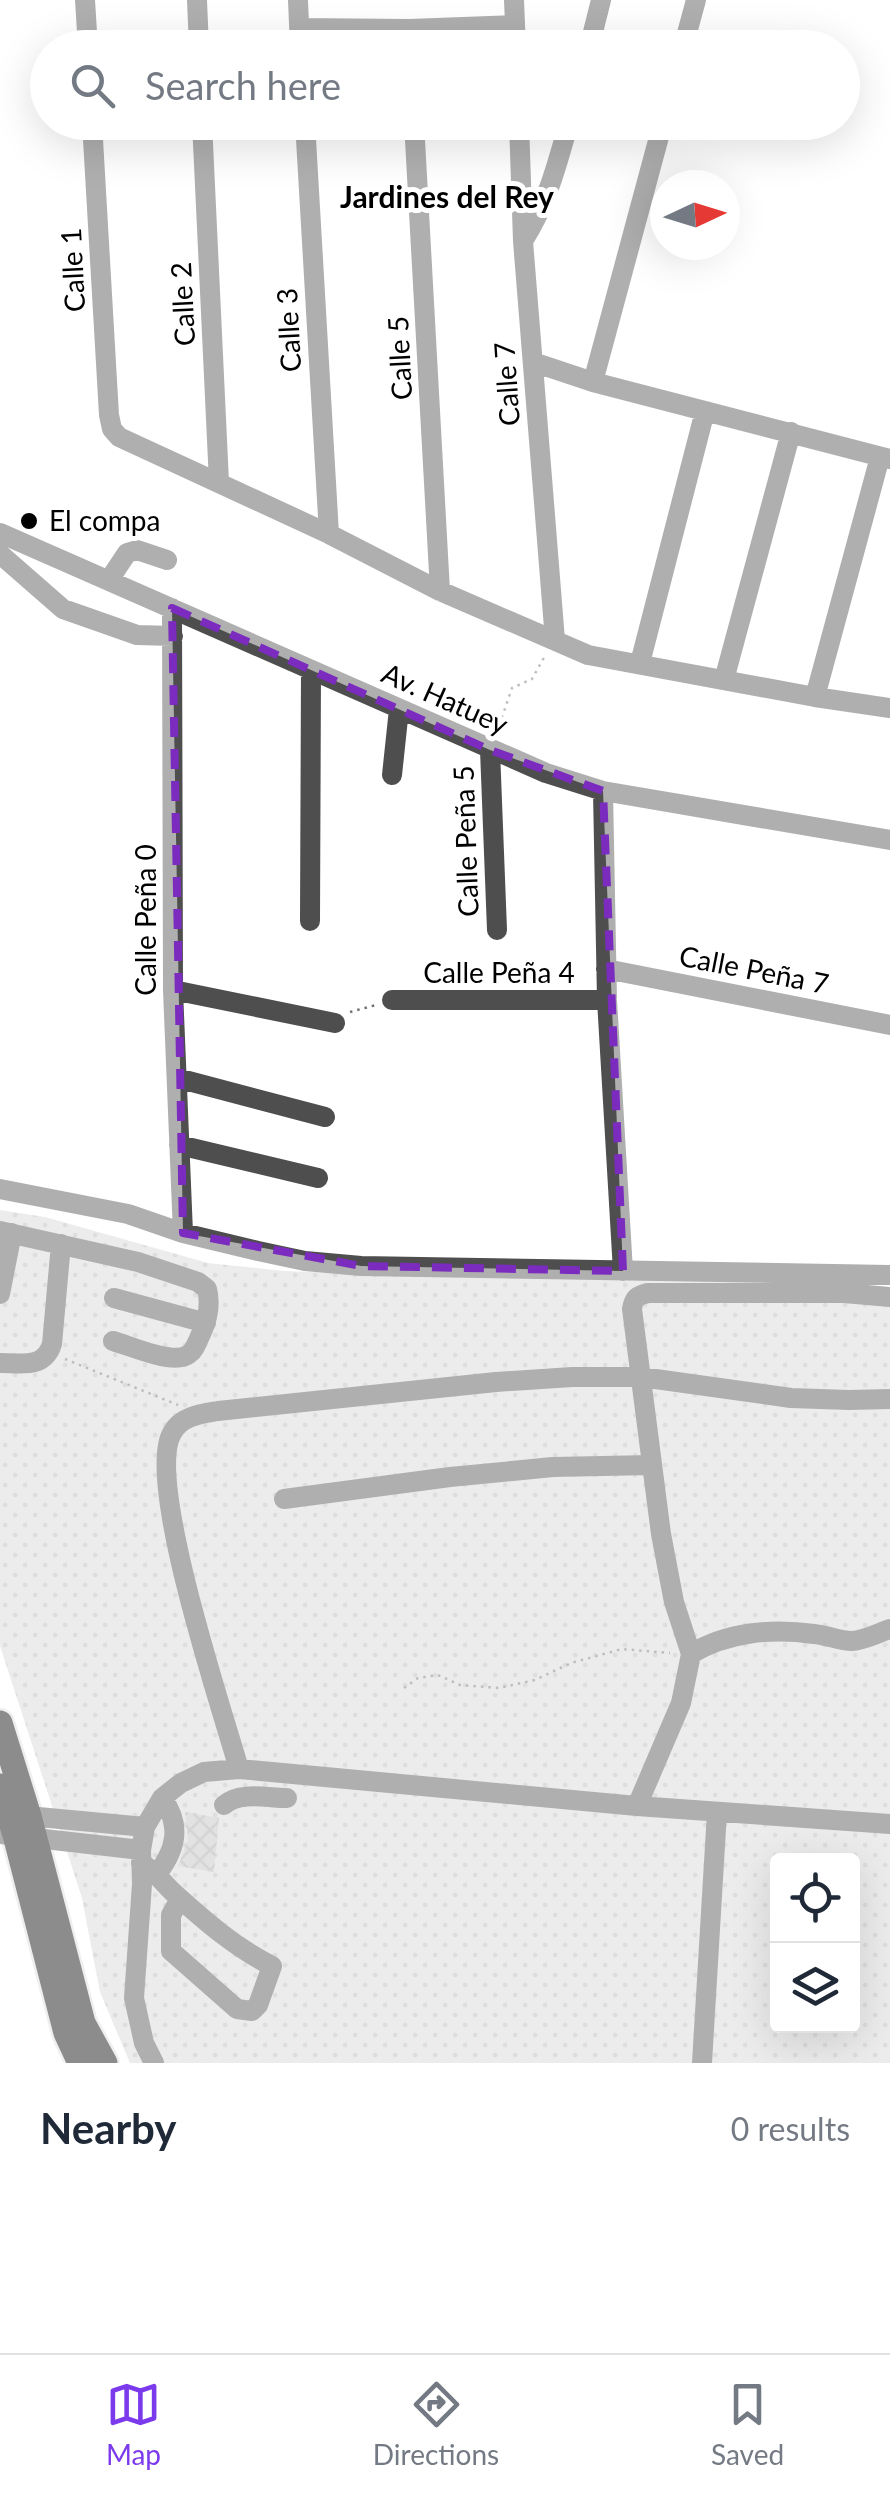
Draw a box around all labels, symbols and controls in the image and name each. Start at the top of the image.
search box [30,30,860,140]
icon: search [65,58,120,113]
text: Search here [145,62,341,108]
north arrow [650,170,740,260]
district label: Jardines del Rey [340,178,554,214]
street label: Calle 1 [53,227,91,313]
street label: Calle 2 [163,261,201,347]
street label: Calle 3 [269,287,307,373]
street label: Calle 5 [380,315,418,401]
street label: Calle 7 [486,341,526,427]
place label: El compa [49,503,160,537]
marker: El compa [18,510,40,532]
street label: Av. Hatuey [377,655,514,741]
street label: Calle Peña 5 [445,765,485,917]
street label: Calle Peña 0 [128,844,162,996]
street label: Calle Peña 7 [677,938,832,1000]
street label: Calle Peña 4 [423,955,575,989]
map controls [770,1853,860,2033]
button: locate [770,1853,860,1943]
button: layers [770,1943,860,2033]
text: Nearby [40,2103,177,2153]
text: 0 results [731,2109,850,2148]
tab: Map [106,2377,161,2471]
tab: Directions [373,2377,499,2471]
tab: Saved [711,2377,784,2471]

